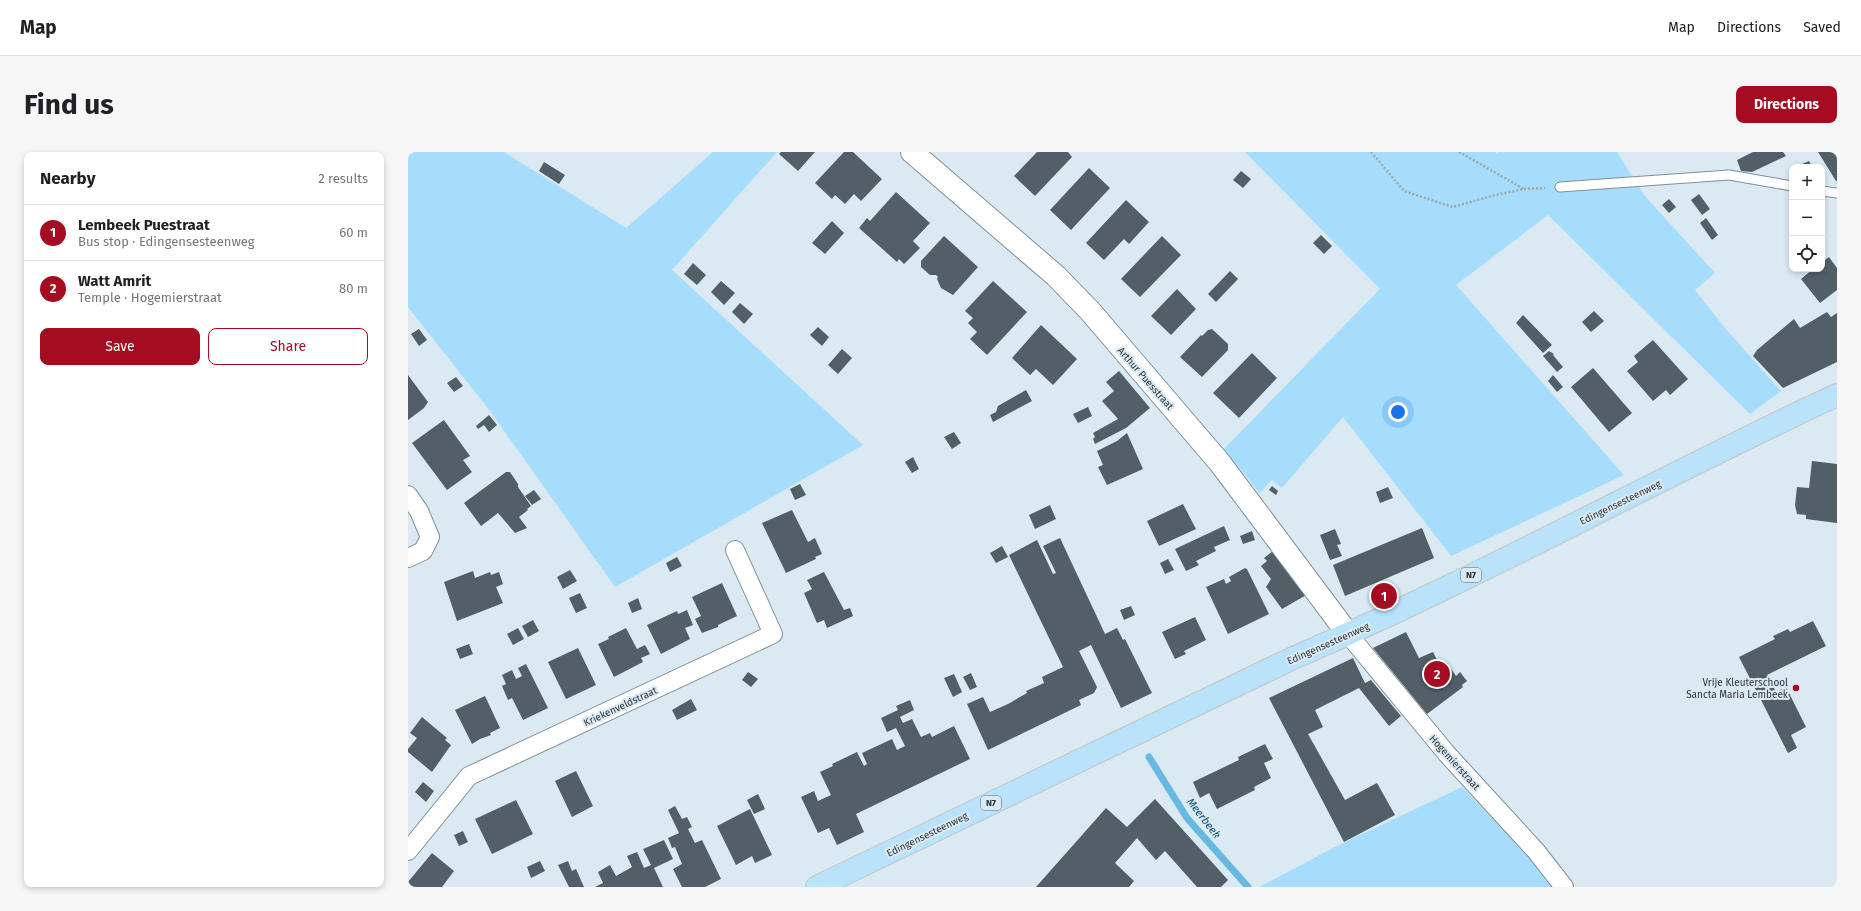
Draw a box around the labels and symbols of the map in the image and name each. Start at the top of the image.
street label: Arthur Puesstraat [1115,345,1176,413]
your location [1388,402,1408,422]
street label: Edingensesteenweg [1578,478,1664,528]
road number: N7 [1461,568,1481,582]
pin: 1 [1371,581,1397,611]
street label: Edingensesteenweg [1285,620,1372,667]
pin: 2 [1424,659,1450,689]
place label: Vrije Kleuterschool Sancta Maria Lembeek [1686,677,1789,701]
marker: Vrije Kleuterschool Sancta Maria Lembeek [1791,683,1801,693]
street label: Kriekenveldstraat [582,684,659,729]
street label: Hogemierstraat [1426,733,1482,793]
road number: N7 [981,796,1001,810]
water label: Meerbeek [1184,796,1223,841]
street label: Edingensesteenweg [885,810,971,860]

